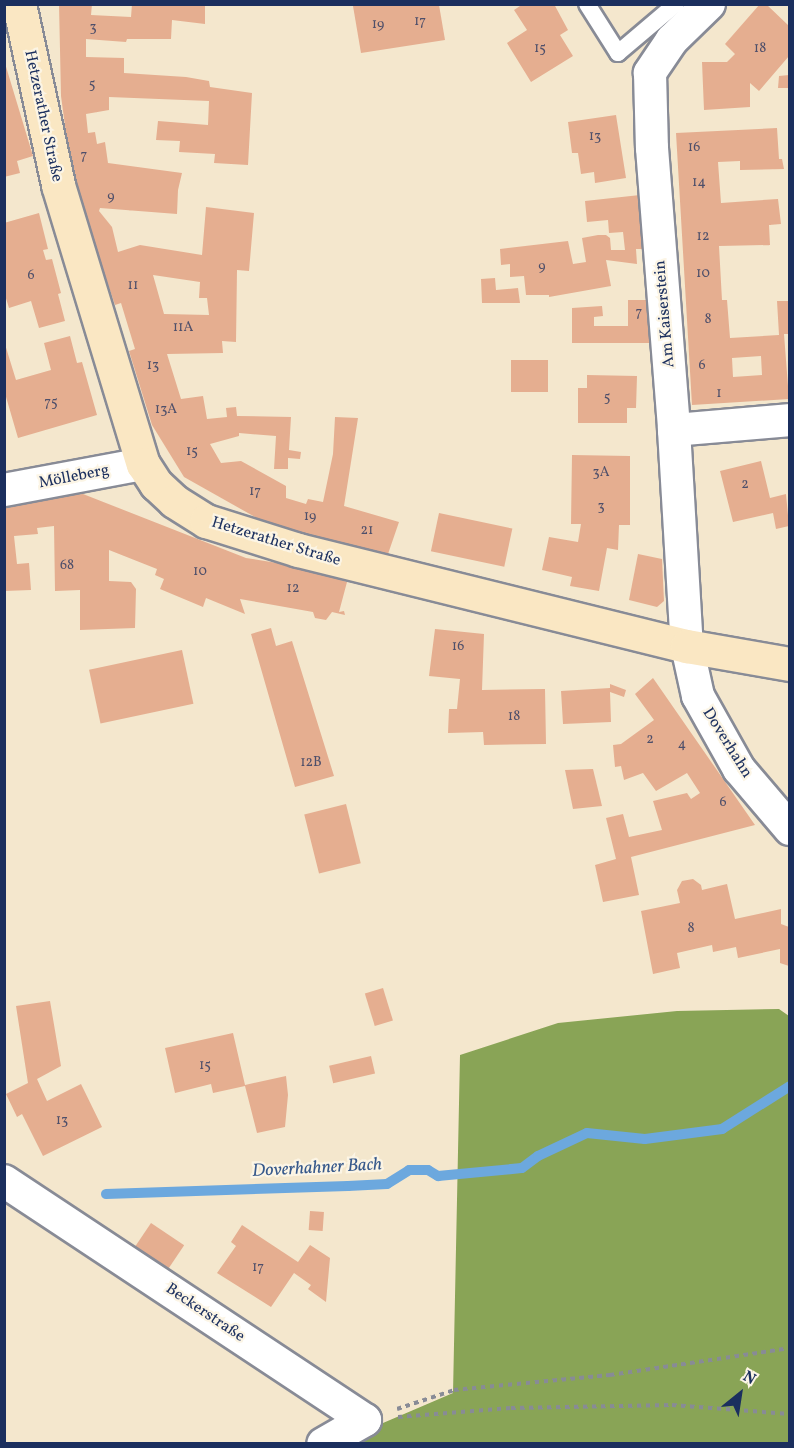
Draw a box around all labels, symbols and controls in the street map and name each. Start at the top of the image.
house number: 17 [414,14,426,30]
house number: 19 [372,17,384,33]
house number: 3 [89,20,97,36]
house number: 15 [534,41,546,57]
house number: 18 [754,41,766,57]
street label: Hetzerather Straße [20,48,66,184]
house number: 5 [89,77,95,93]
house number: 13 [589,129,601,145]
house number: 16 [688,140,700,156]
house number: 7 [81,148,87,164]
house number: 14 [692,175,706,191]
house number: 9 [107,189,115,205]
house number: 12 [697,229,709,245]
house number: 9 [538,259,546,275]
street label: Am Kaiserstein [651,260,679,368]
house number: 10 [696,266,710,282]
house number: 6 [27,268,35,284]
house number: 11 [128,278,138,294]
house number: 7 [636,305,642,321]
house number: 8 [704,312,712,328]
house number: 11A [173,320,193,336]
house number: 13 [147,358,159,374]
house number: 6 [698,358,706,374]
house number: 1 [716,386,722,402]
house number: 5 [604,390,610,406]
house number: 75 [44,395,58,411]
house number: 13A [155,402,177,418]
house number: 15 [186,444,198,460]
street label: Mölleberg [37,461,111,493]
house number: 3A [592,465,610,481]
house number: 2 [741,477,749,493]
house number: 17 [249,484,261,500]
house number: 3 [597,499,605,515]
house number: 19 [304,509,316,525]
street label: Hetzerather Straße [209,513,343,571]
house number: 21 [361,523,373,539]
house number: 68 [60,558,74,574]
house number: 10 [193,564,207,580]
house number: 12 [287,581,299,597]
house number: 16 [452,639,464,655]
street label: Doverhahn [698,704,756,782]
house number: 18 [508,709,520,725]
house number: 2 [646,732,654,748]
house number: 4 [678,737,686,753]
house number: 12B [300,755,322,771]
house number: 6 [719,795,727,811]
house number: 8 [687,921,695,937]
house number: 15 [199,1058,211,1074]
house number: 13 [56,1113,68,1129]
water label: Doverhahner Bach [251,1155,383,1183]
house number: 17 [252,1260,264,1276]
street label: Beckerstraße [162,1279,248,1347]
north arrow [710,1364,770,1424]
text: N [738,1366,760,1391]

